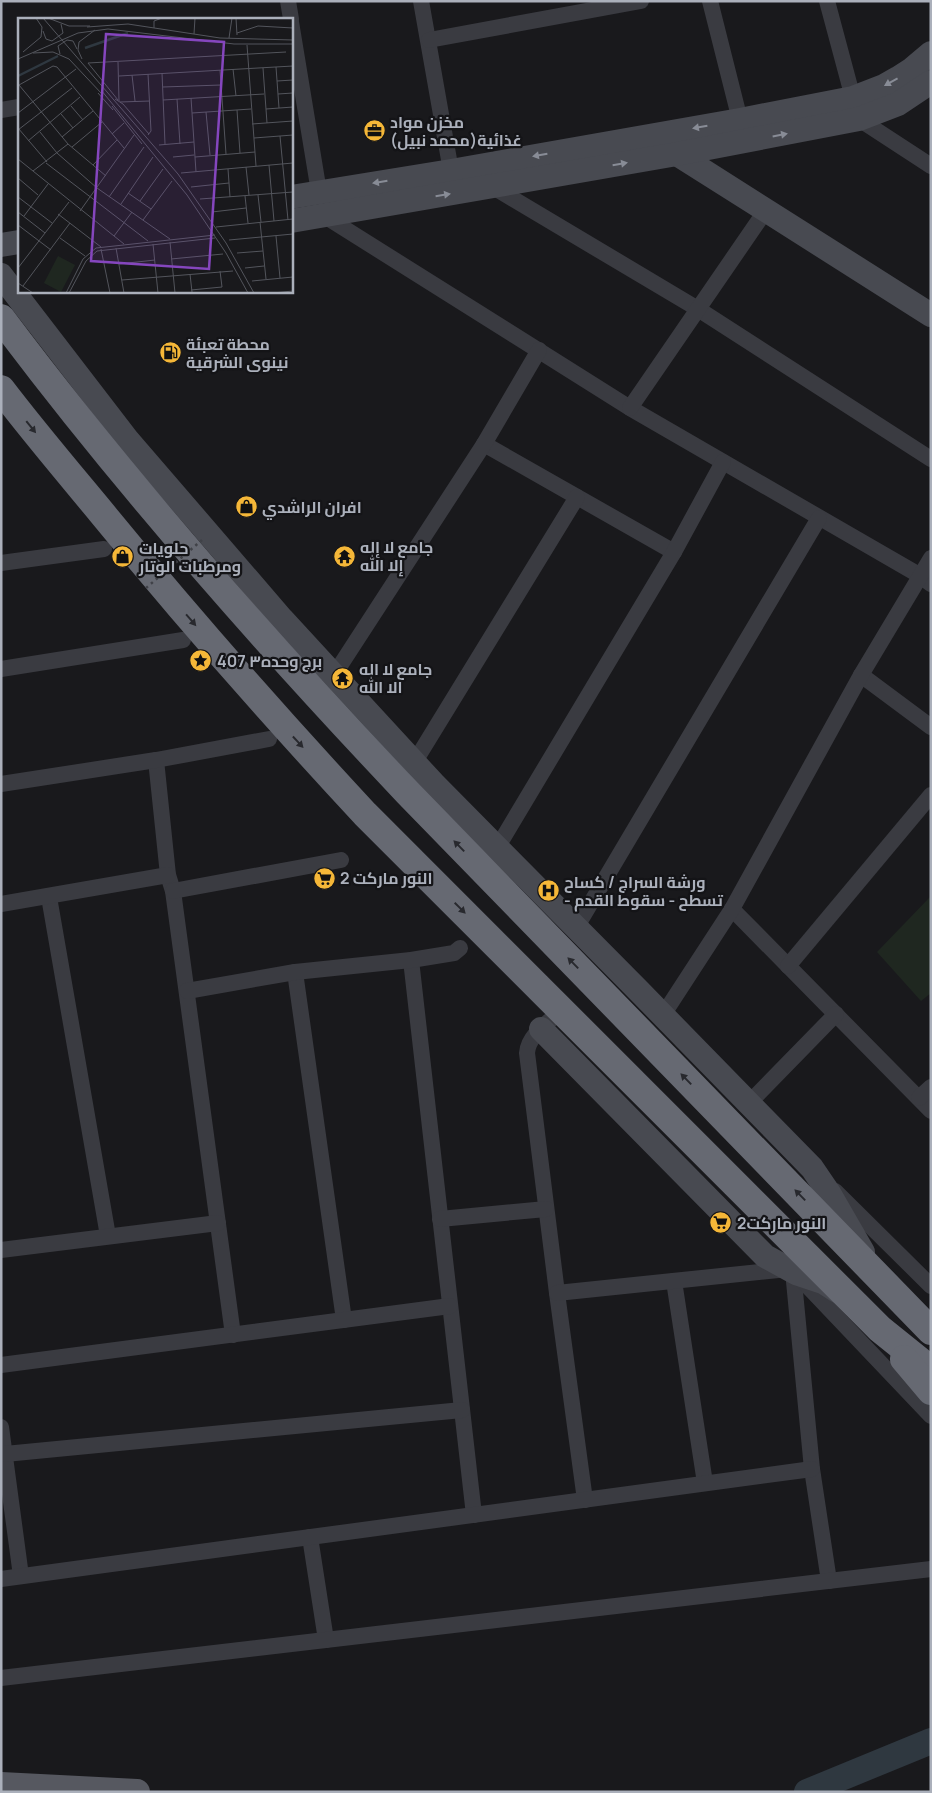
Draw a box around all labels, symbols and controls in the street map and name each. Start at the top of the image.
inset map [18,18,292,292]
one-way arrow [885,77,898,86]
place label: مخزن مواد غذائية(محمد نبيل) [390,111,522,151]
office icon: مخزن مواد غذائية(محمد نبيل) [362,119,386,143]
one-way arrow [692,123,708,131]
one-way arrow [772,130,788,138]
one-way arrow [532,151,548,159]
one-way arrow [613,160,629,168]
one-way arrow [371,179,387,187]
one-way arrow [435,191,451,199]
place label: محطة تعبئة نينوى الشرقية [186,333,289,373]
fuel station icon: محطة تعبئة نينوى الشرقية [158,341,182,365]
one-way arrow [25,421,37,433]
shop icon: افران الراشدي [234,495,258,519]
place label: افران الراشدي [262,496,362,520]
place label: جامع لا إله إلا الله [360,536,433,577]
place label: حلويات ومرطبات الوتار [138,537,241,577]
temple icon: جامع لا إله إلا الله [332,544,356,568]
shop icon: حلويات ومرطبات الوتار [111,545,135,569]
one-way arrow [185,613,197,625]
place icon: برج وحده٣ 407 [189,649,213,673]
place label: برج وحده٣ 407 [217,650,322,672]
place label: جامع لا اله الا الله [359,658,432,698]
temple icon: جامع لا اله الا الله [331,666,355,690]
one-way arrow [292,735,304,747]
one-way arrow [453,841,465,853]
supermarket icon: النور ماركت 2 [312,866,336,890]
place label: النور ماركت 2 [340,867,432,889]
place label: ورشة السراج / كساح - تسطح - سقوط القدم [564,871,724,912]
hospital icon: ورشة السراج / كساح - تسطح - سقوط القدم [536,879,560,903]
one-way arrow [454,902,466,914]
one-way arrow [567,957,579,969]
one-way arrow [680,1073,692,1085]
one-way arrow [794,1189,806,1201]
supermarket icon: النور ماركت2 [709,1211,733,1235]
place label: النور ماركت2 [737,1212,826,1234]

